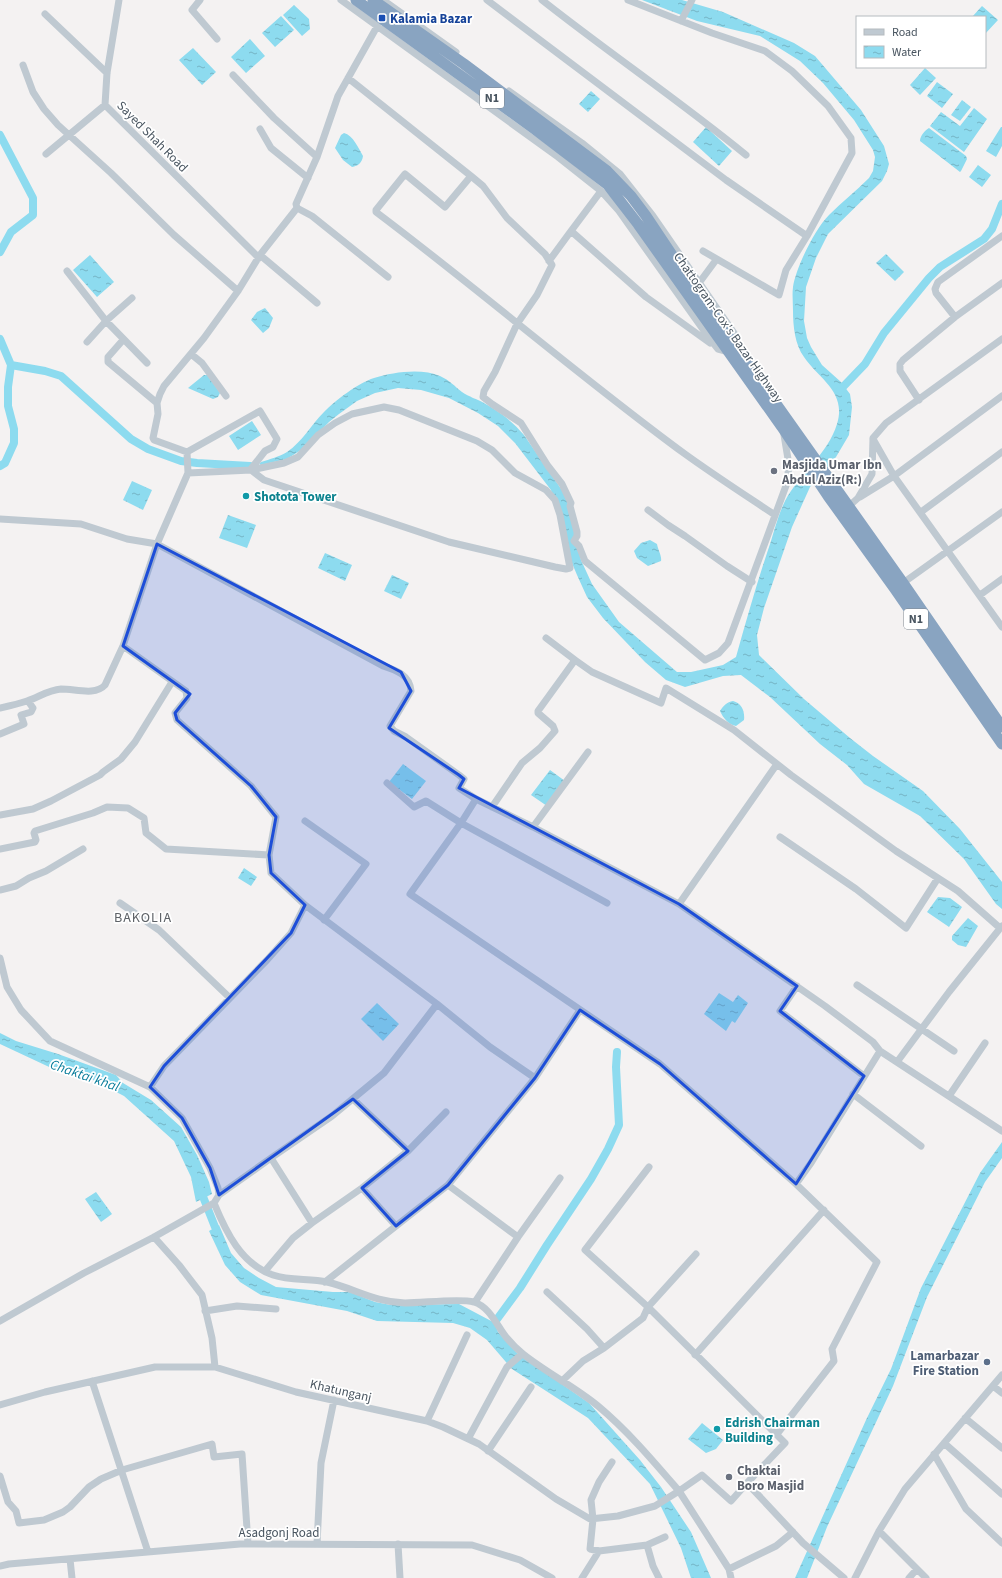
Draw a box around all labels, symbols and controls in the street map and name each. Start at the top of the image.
place label: Kalamia Bazar [390,10,473,28]
marker: Kalamia Bazar [377,13,387,23]
legend [856,16,986,68]
text: Road [892,24,918,41]
text: Water [892,44,922,61]
road number: N1 [480,88,504,108]
street label: Sayed Shah Road [113,97,192,176]
street label: Chattogram-Cox's Bazar Highway [669,249,787,406]
place label: Masjida Umar Ibn Abdul Aziz(R:) [781,456,882,489]
marker: Masjida Umar Ibn Abdul Aziz(R:) [769,466,779,476]
place label: Shotota Tower [254,488,337,506]
marker: Shotota Tower [241,491,251,501]
road number: N1 [904,609,928,629]
district label: BAKOLIA [114,908,172,928]
water label: Chaktai khal [47,1055,122,1097]
place label: Lamarbazar Fire Station [910,1347,980,1380]
marker: Lamarbazar Fire Station [982,1357,992,1367]
street label: Khatunganj [308,1375,373,1407]
place label: Edrish Chairman Building [725,1414,820,1447]
marker: Edrish Chairman Building [712,1424,722,1434]
place label: Chaktai Boro Masjid [737,1462,804,1495]
marker: Chaktai Boro Masjid [724,1472,734,1482]
street label: Asadgonj Road [239,1524,319,1542]

